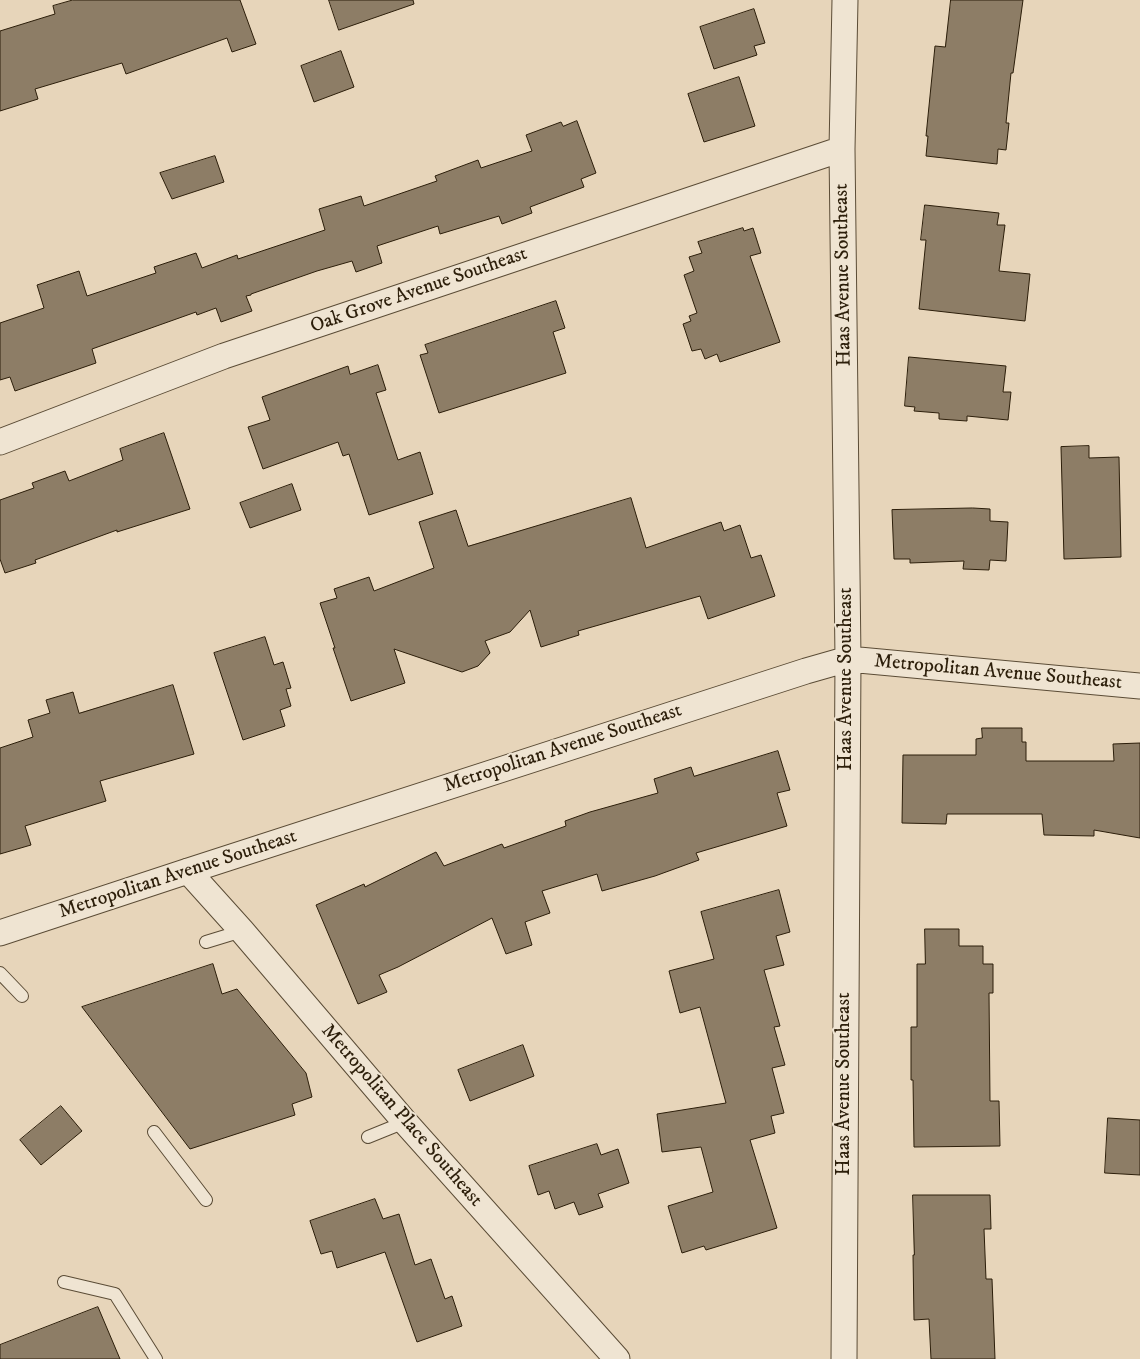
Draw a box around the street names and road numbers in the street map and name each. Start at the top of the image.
street label: Haas Avenue Southeast [830,183,858,367]
street label: Oak Grove Avenue Southeast [307,243,531,339]
street label: Haas Avenue Southeast [835,587,859,771]
street label: Metropolitan Avenue Southeast [873,650,1123,696]
street label: Metropolitan Avenue Southeast [441,699,685,799]
street label: Metropolitan Avenue Southeast [56,825,300,925]
street label: Haas Avenue Southeast [833,992,857,1176]
street label: Metropolitan Place Southeast [315,1020,487,1212]

